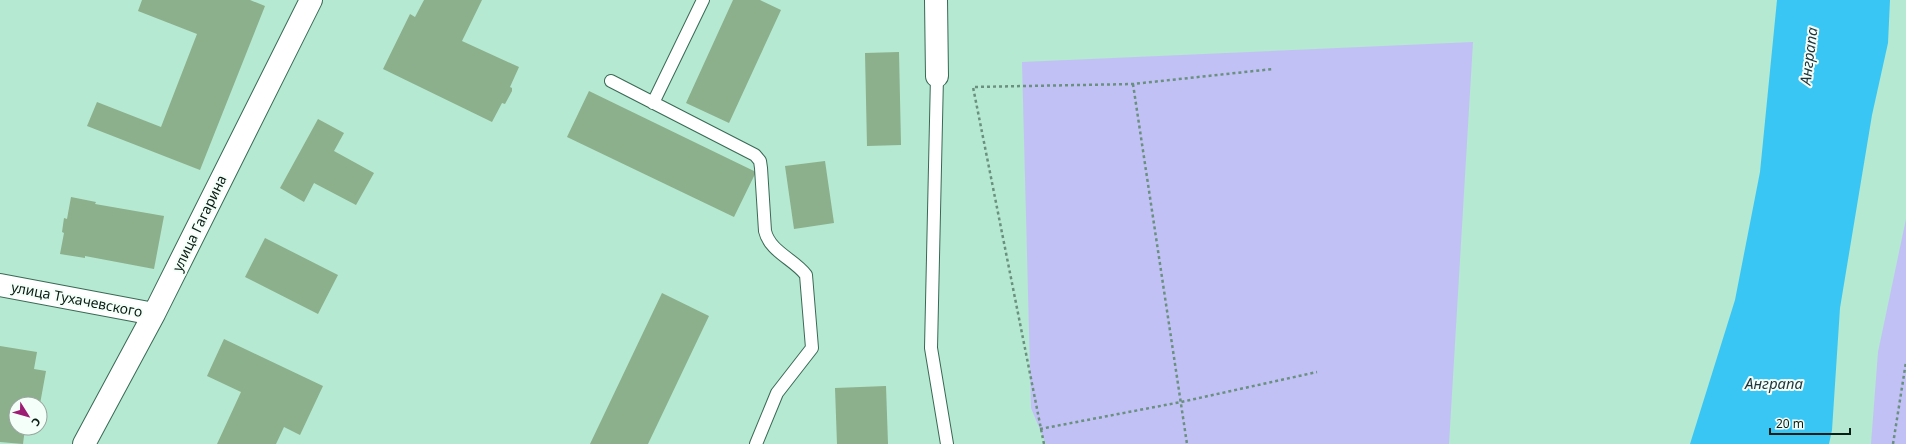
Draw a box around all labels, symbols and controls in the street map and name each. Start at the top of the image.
water label: Анграпа [1794,25,1822,87]
street label: улица Гагарина [167,172,231,274]
street label: улица Тухачевского [10,277,144,321]
water label: Анграпа [1744,373,1804,393]
north arrow [8,396,48,436]
scale bar [1770,410,1850,436]
text: С [28,415,45,430]
text: 20 m [1776,415,1804,432]

